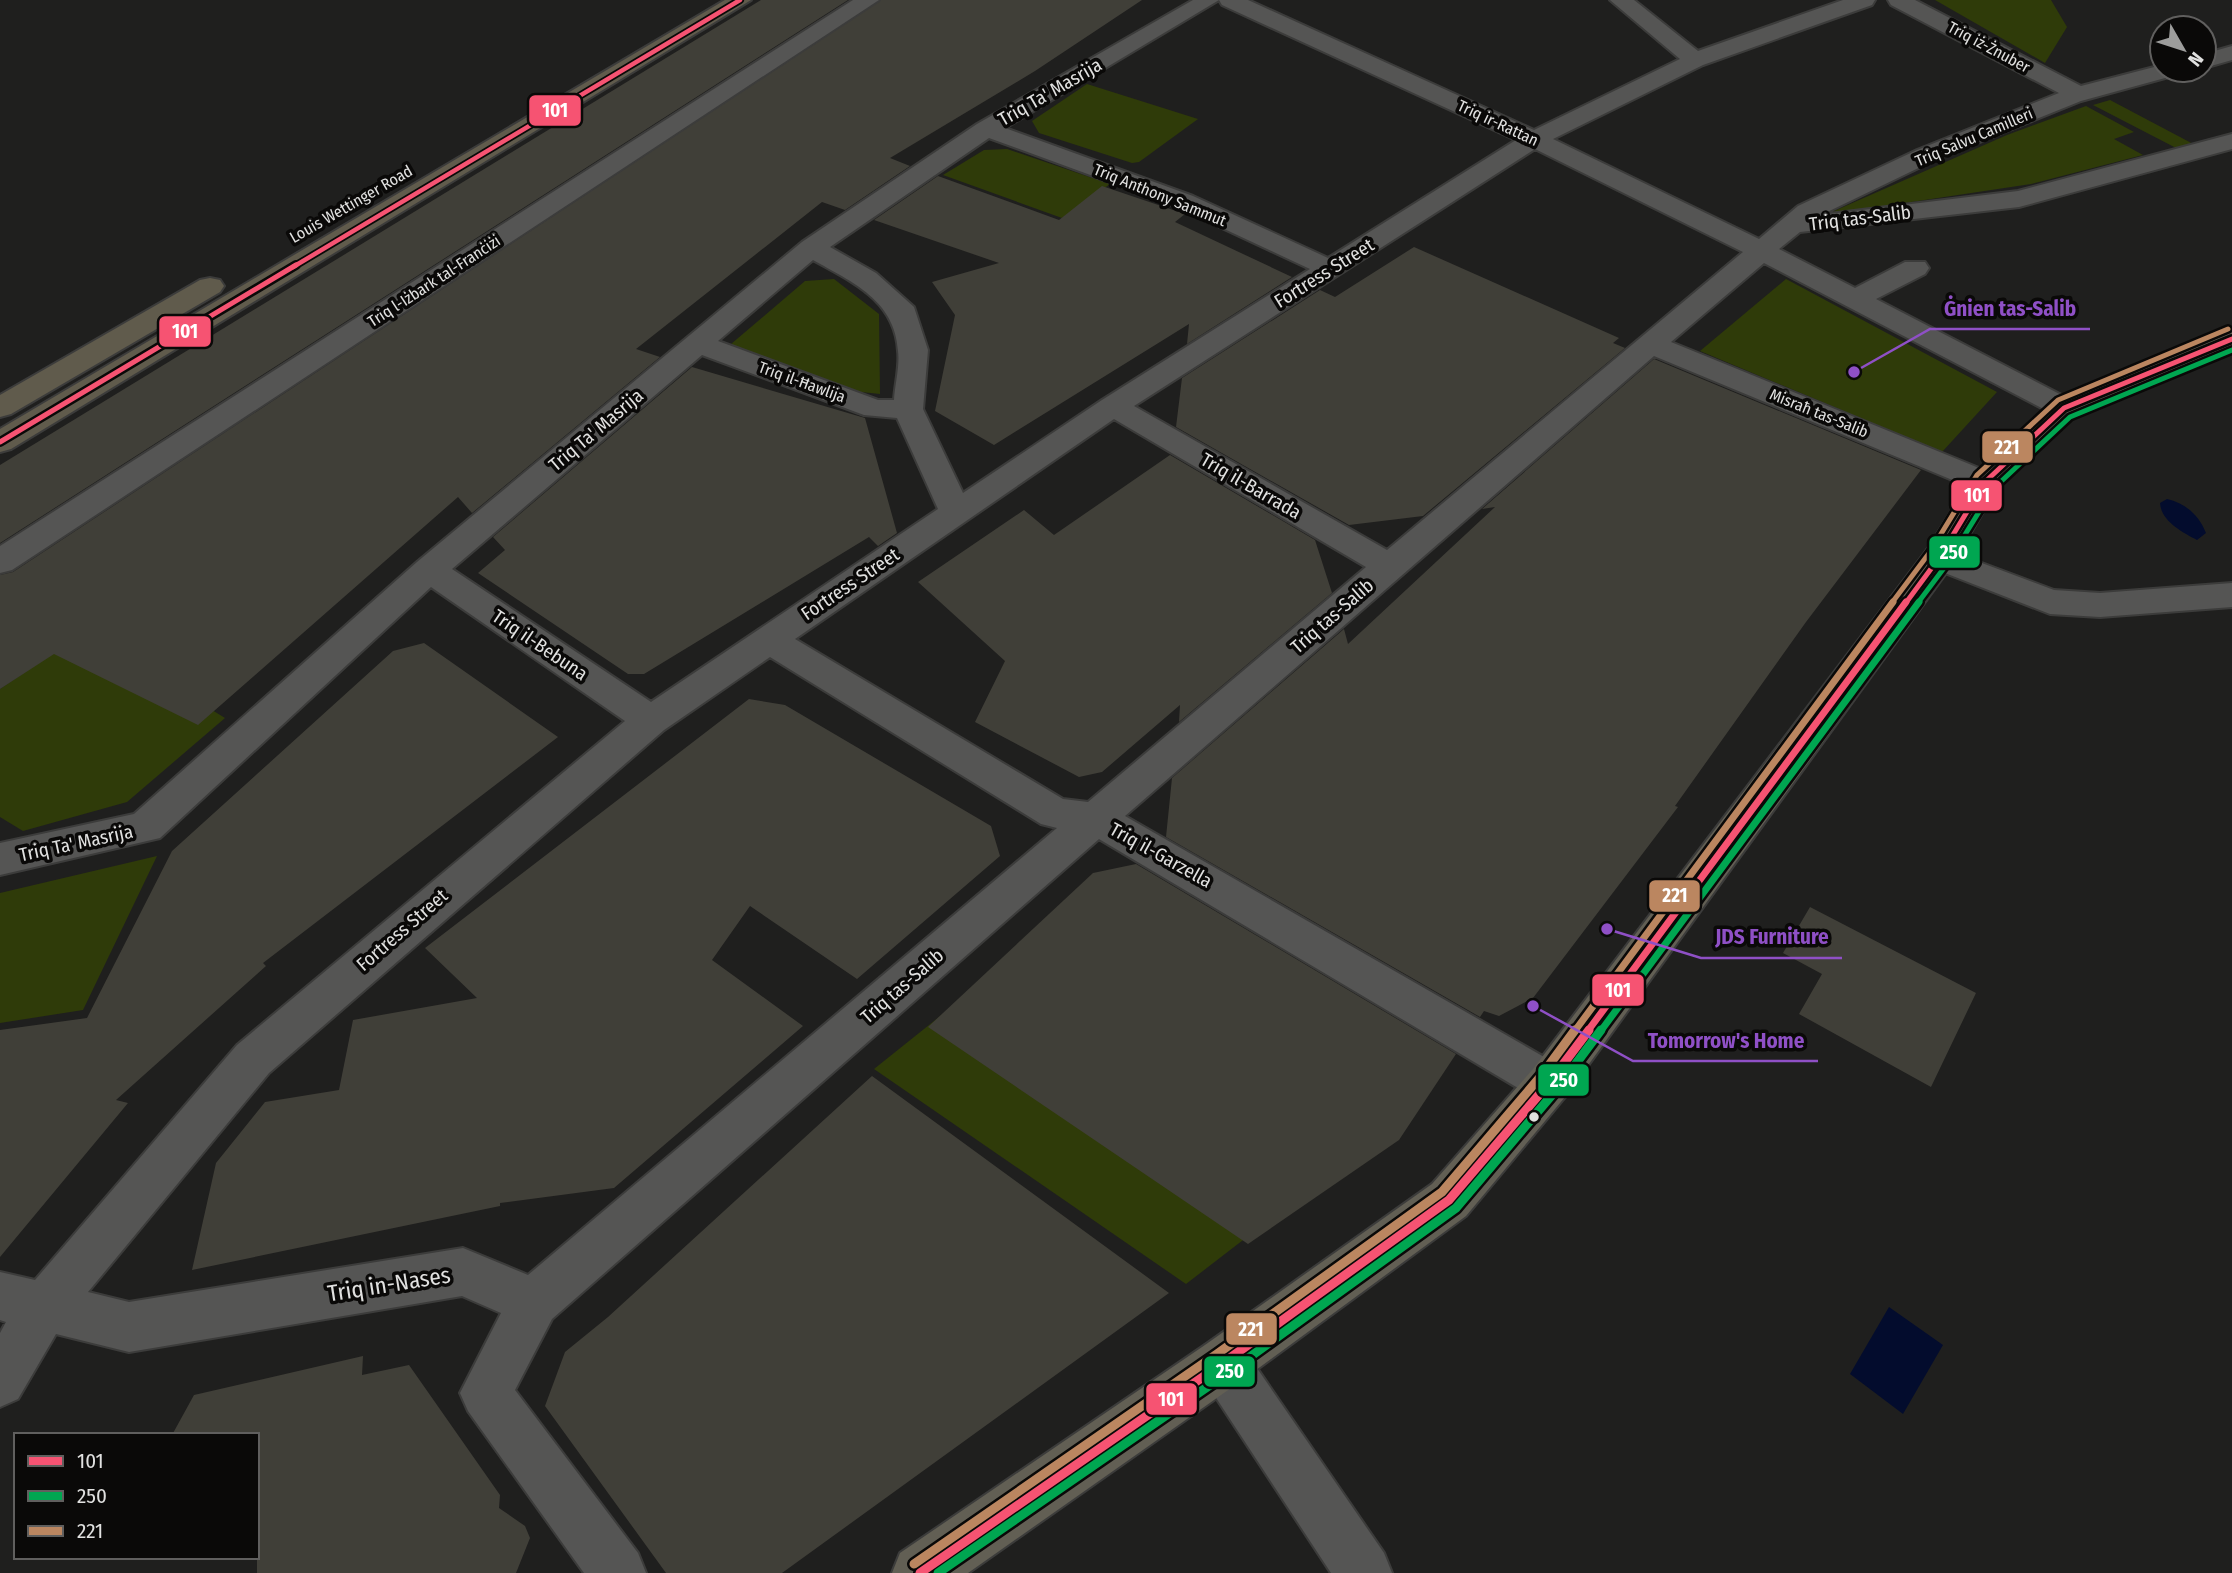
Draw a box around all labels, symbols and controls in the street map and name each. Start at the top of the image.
north arrow [2148,14,2218,84]
street label: Triq iż-Żnuber [1945,17,2034,77]
text: N [2183,48,2208,71]
street label: Triq Ta' Masrija [994,53,1106,131]
line badge: 101 [528,94,582,127]
street label: Triq ir-Rattan [1455,96,1541,150]
text: 101 [542,99,568,122]
street label: Triq Salvu Camilleri [1912,104,2036,170]
street label: Triq Anthony Sammut [1091,160,1230,231]
street label: Louis Wettinger Road [286,161,416,247]
street label: Triq tas-Salib [1808,200,1912,236]
street label: Triq l-Iżbark tal-Franċiżi [364,231,504,331]
street label: Fortress Street [1270,233,1379,313]
callout: Ġnien tas-Salib [1930,287,2090,329]
text: Ġnien tas-Salib [1944,295,2076,322]
line badge: 101 [158,315,212,348]
text: 101 [172,320,198,343]
street label: Triq il-Ħawlija [756,358,848,407]
street label: Triq Ta' Masrija [544,384,648,476]
street label: Misraħ tas-Salib [1767,385,1871,441]
line badge: 221 [1981,430,2034,464]
text: 221 [1993,436,2020,459]
street label: Triq il-Barrada [1197,448,1305,524]
line badge: 101 [1950,479,2003,512]
text: 101 [1964,484,1990,507]
line badge: 250 [1928,535,1981,569]
text: 250 [1939,541,1968,564]
street label: Fortress Street [797,542,904,625]
street label: Triq tas-Salib [1286,574,1378,658]
street label: Triq il-Bebuna [488,605,592,685]
street label: Triq il-Garzella [1106,817,1216,893]
street label: Triq Ta' Masrija [17,820,135,866]
line badge: 221 [1648,879,1701,913]
street label: Fortress Street [352,884,453,976]
text: 221 [1661,884,1688,907]
callout: JDS Furniture [1701,916,1842,958]
text: JDS Furniture [1714,924,1829,950]
street label: Triq tas-Salib [856,944,948,1028]
line badge: 101 [1591,973,1645,1007]
text: 101 [1605,979,1631,1002]
callout: Tomorrow's Home [1633,1019,1818,1061]
text: Tomorrow's Home [1648,1028,1805,1054]
line badge: 250 [1537,1063,1590,1097]
text: 250 [1549,1069,1578,1092]
unlabelled marker [1527,1110,1541,1124]
street label: Triq in-Nases [326,1260,453,1308]
line badge: 221 [1225,1312,1278,1346]
text: 221 [1237,1318,1264,1341]
line badge: 250 [1203,1355,1256,1388]
text: 250 [1215,1360,1244,1383]
line badge: 101 [1145,1382,1198,1416]
text: 101 [1158,1388,1184,1411]
legend [14,1433,259,1559]
text: 101 [77,1448,104,1474]
text: 250 [77,1483,107,1509]
text: 221 [77,1518,103,1544]

